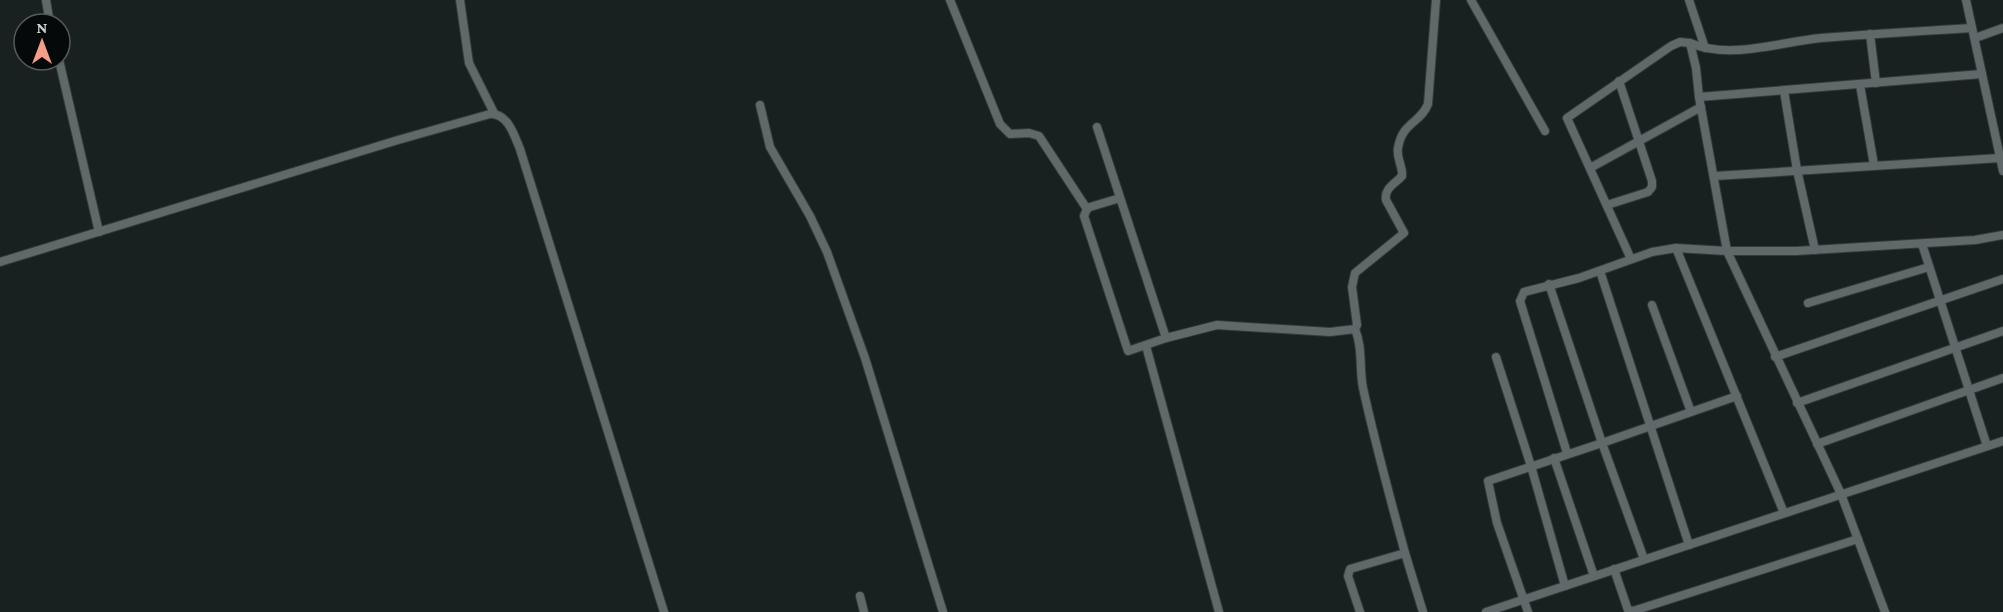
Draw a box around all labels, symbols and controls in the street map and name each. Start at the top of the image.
north arrow [12,12,72,72]
text: N [37,19,48,36]

